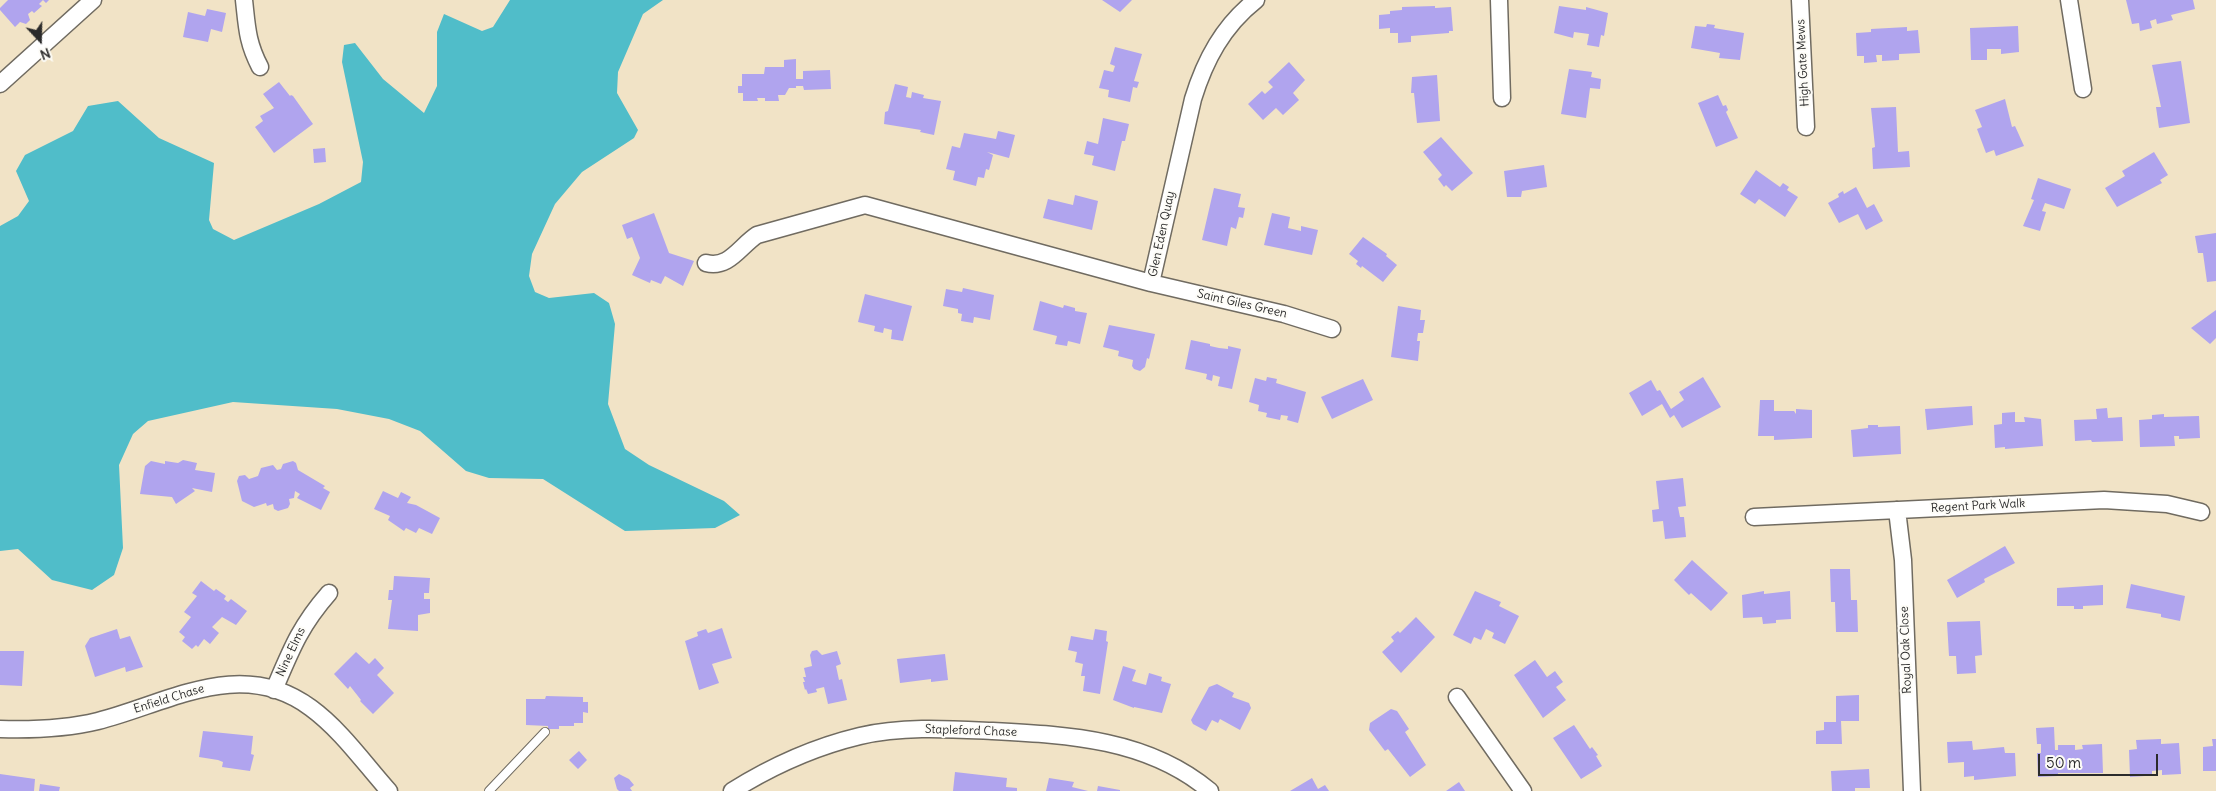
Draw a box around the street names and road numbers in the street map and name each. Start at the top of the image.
street label: High Gate Mews [1794,19,1812,107]
street label: Glen Eden Quay [1146,190,1178,278]
street label: Saint Giles Green [1196,287,1288,321]
street label: Regent Park Walk [1930,496,2026,516]
street label: Royal Oak Close [1897,606,1915,694]
street label: Nine Elms [273,625,309,679]
street label: Enfield Chase [132,681,206,717]
street label: Stapleford Chase [925,722,1017,740]

